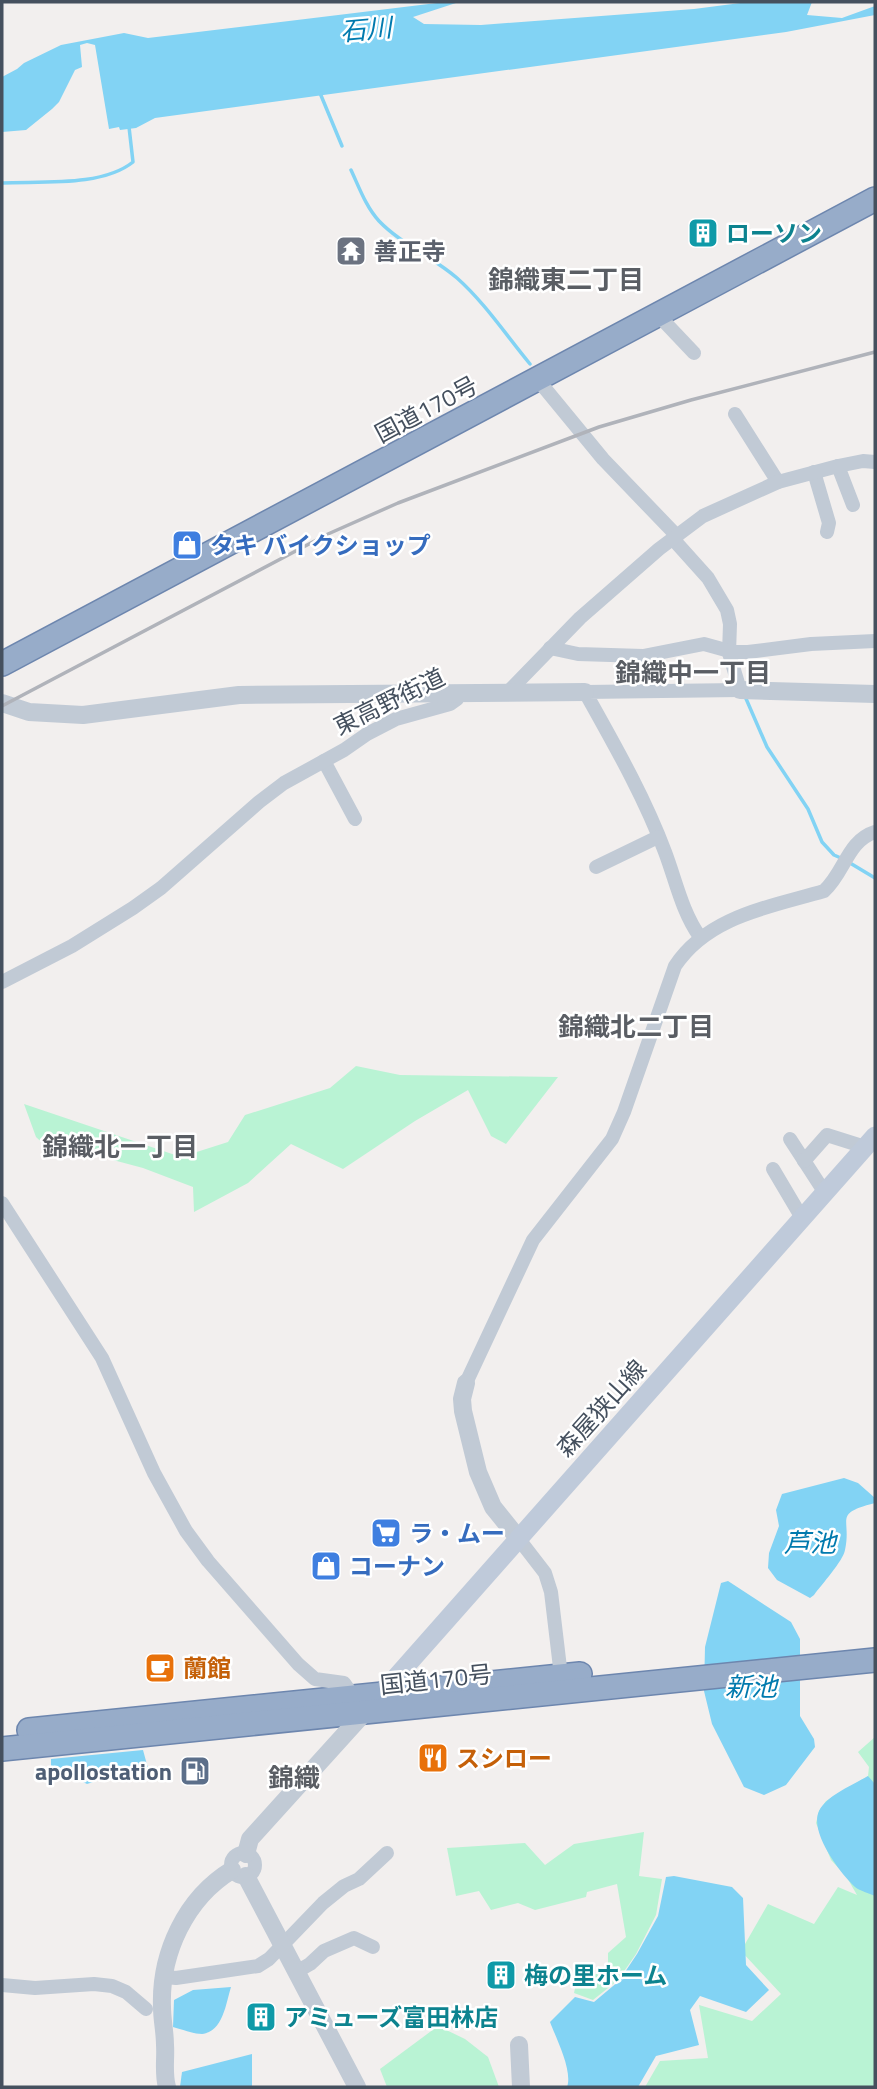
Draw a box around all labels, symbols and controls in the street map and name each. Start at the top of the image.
water label: 石川 [338,7,397,51]
place label: ローソン [726,215,822,251]
building icon: ローソン [686,216,720,250]
place label: 善正寺 [374,233,446,269]
temple icon: 善正寺 [334,234,368,268]
district label: 錦織東二丁目 [488,260,644,299]
street label: 国道170号 [368,367,484,451]
place label: タキ バイクショップ [210,527,431,563]
shop icon: タキ バイクショップ [170,528,204,562]
district label: 錦織中一丁目 [615,653,771,692]
street label: 東高野街道 [327,659,451,743]
district label: 錦織北二丁目 [558,1007,714,1046]
district label: 錦織北一丁目 [42,1127,198,1166]
street label: 森屋狭山線 [547,1351,655,1465]
place label: ラ・ムー [409,1515,505,1551]
supermarket icon: ラ・ムー [369,1516,403,1550]
water label: 芦池 [784,1523,839,1562]
place label: コーナン [349,1548,445,1584]
shop icon: コーナン [309,1549,343,1583]
place label: 蘭館 [183,1650,231,1686]
cafe icon: 蘭館 [143,1651,177,1685]
street label: 国道170号 [378,1655,494,1703]
water label: 新池 [725,1667,780,1706]
place label: スシロー [456,1740,552,1776]
restaurant icon: スシロー [416,1741,450,1775]
place label: apollostation [35,1753,172,1789]
fuel station icon: apollostation [178,1754,212,1788]
district label: 錦織 [268,1758,320,1797]
place label: 梅の里ホーム [524,1957,667,1993]
building icon: 梅の里ホーム [484,1958,518,1992]
place label: アミューズ富田林店 [284,1999,498,2035]
building icon: アミューズ富田林店 [244,2000,278,2034]

